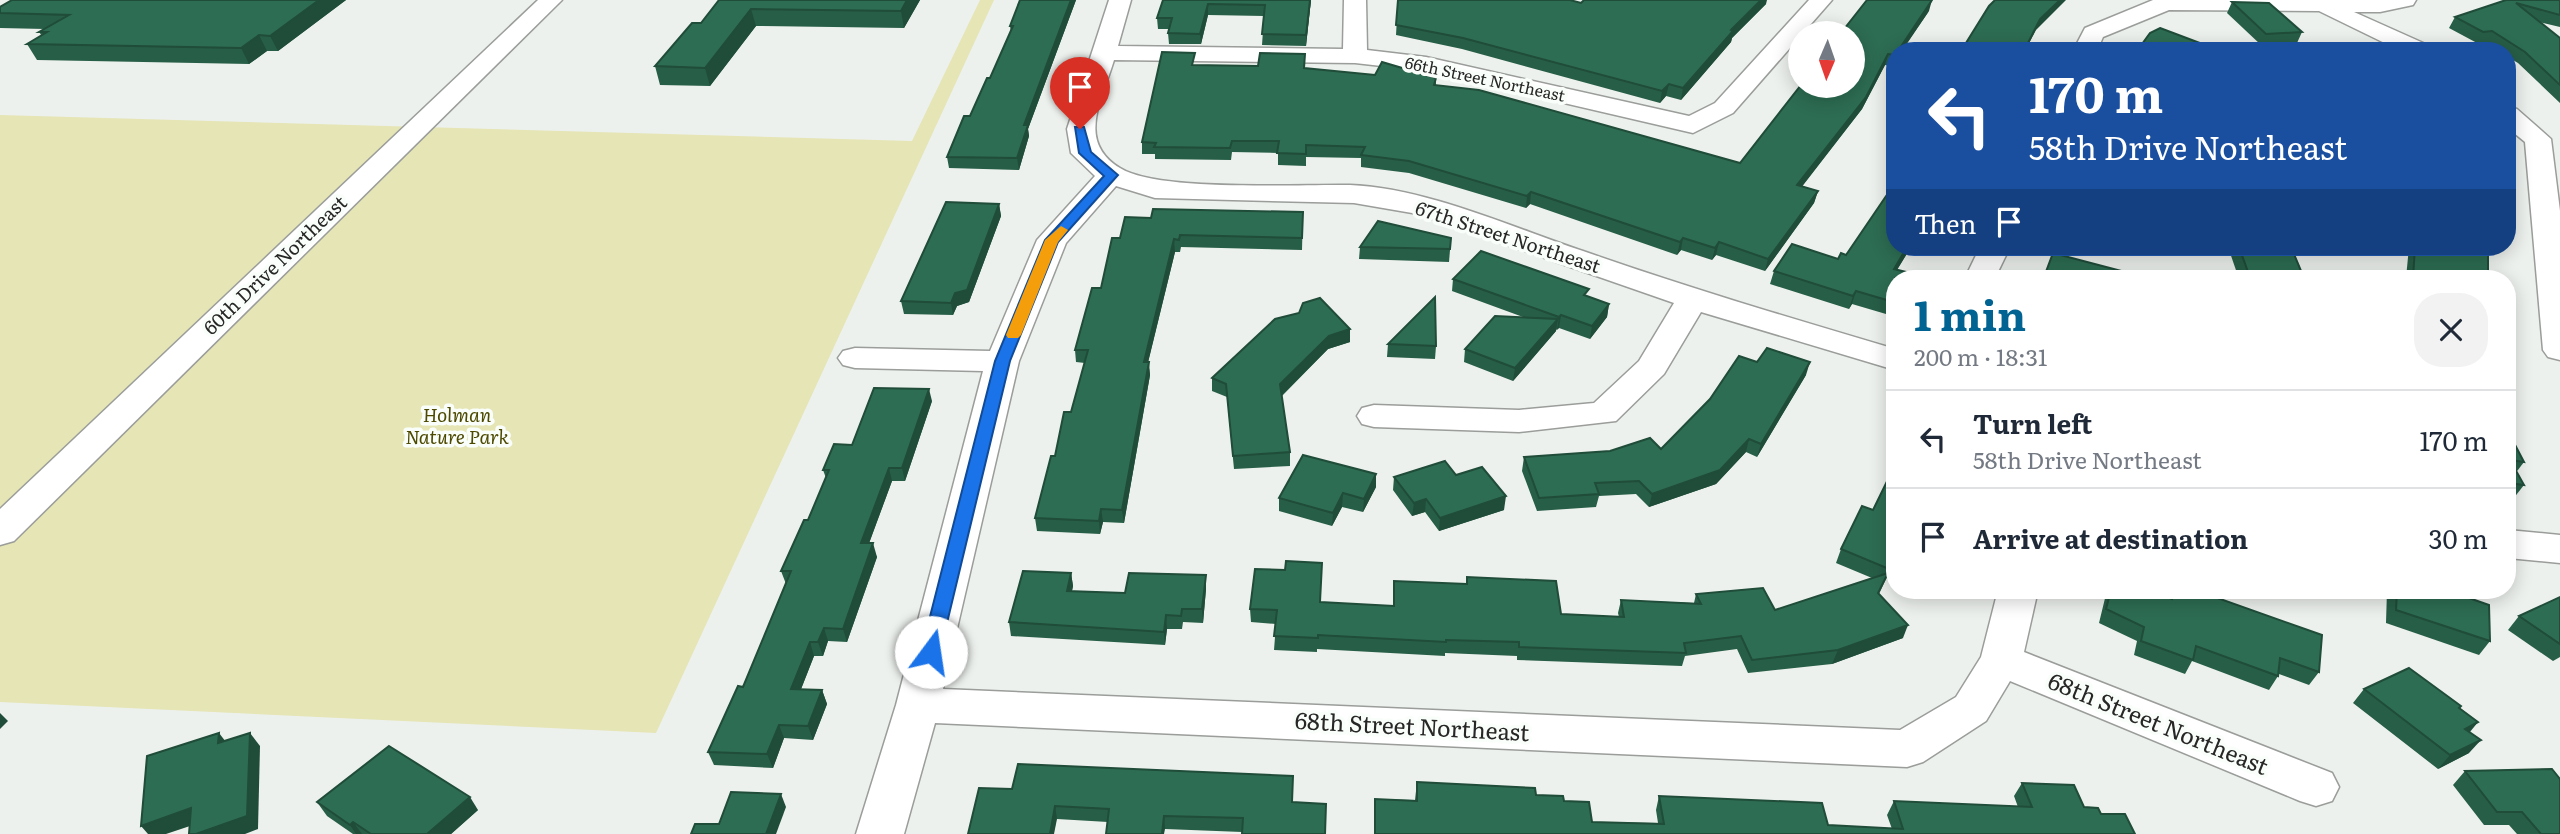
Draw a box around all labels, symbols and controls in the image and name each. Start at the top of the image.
north arrow [1788,21,1866,98]
map controls [1788,21,1865,98]
street label: 66th Street Northeast [1403,49,1568,107]
text: 170 m [2029,55,2163,128]
pin [1050,57,1110,129]
icon: arrive [1061,68,1099,106]
icon: left [1914,70,2005,161]
text: 58th Drive Northeast [2029,122,2347,170]
street label: 60th Drive Northeast [196,188,353,340]
street label: 67th Street Northeast [1412,193,1605,279]
text: Then [1914,203,1976,242]
icon: arrive [1990,203,2028,241]
text: 1 min [1914,282,2026,344]
button: close [2414,293,2488,367]
text: 200 m · 18:31 [1914,339,2047,373]
park label: Holman Nature Park [405,400,509,450]
text: Turn left [1973,403,2092,442]
icon: left [1914,420,1952,458]
text: 170 m [2420,420,2488,459]
text: 58th Drive Northeast [1973,442,2202,476]
icon: arrive [1914,518,1952,556]
text: Arrive at destination [1973,518,2248,557]
text: 30 m [2428,518,2488,557]
position arrow [894,615,968,689]
street label: 68th Street Northeast [2044,662,2275,782]
street label: 68th Street Northeast [1294,702,1531,748]

